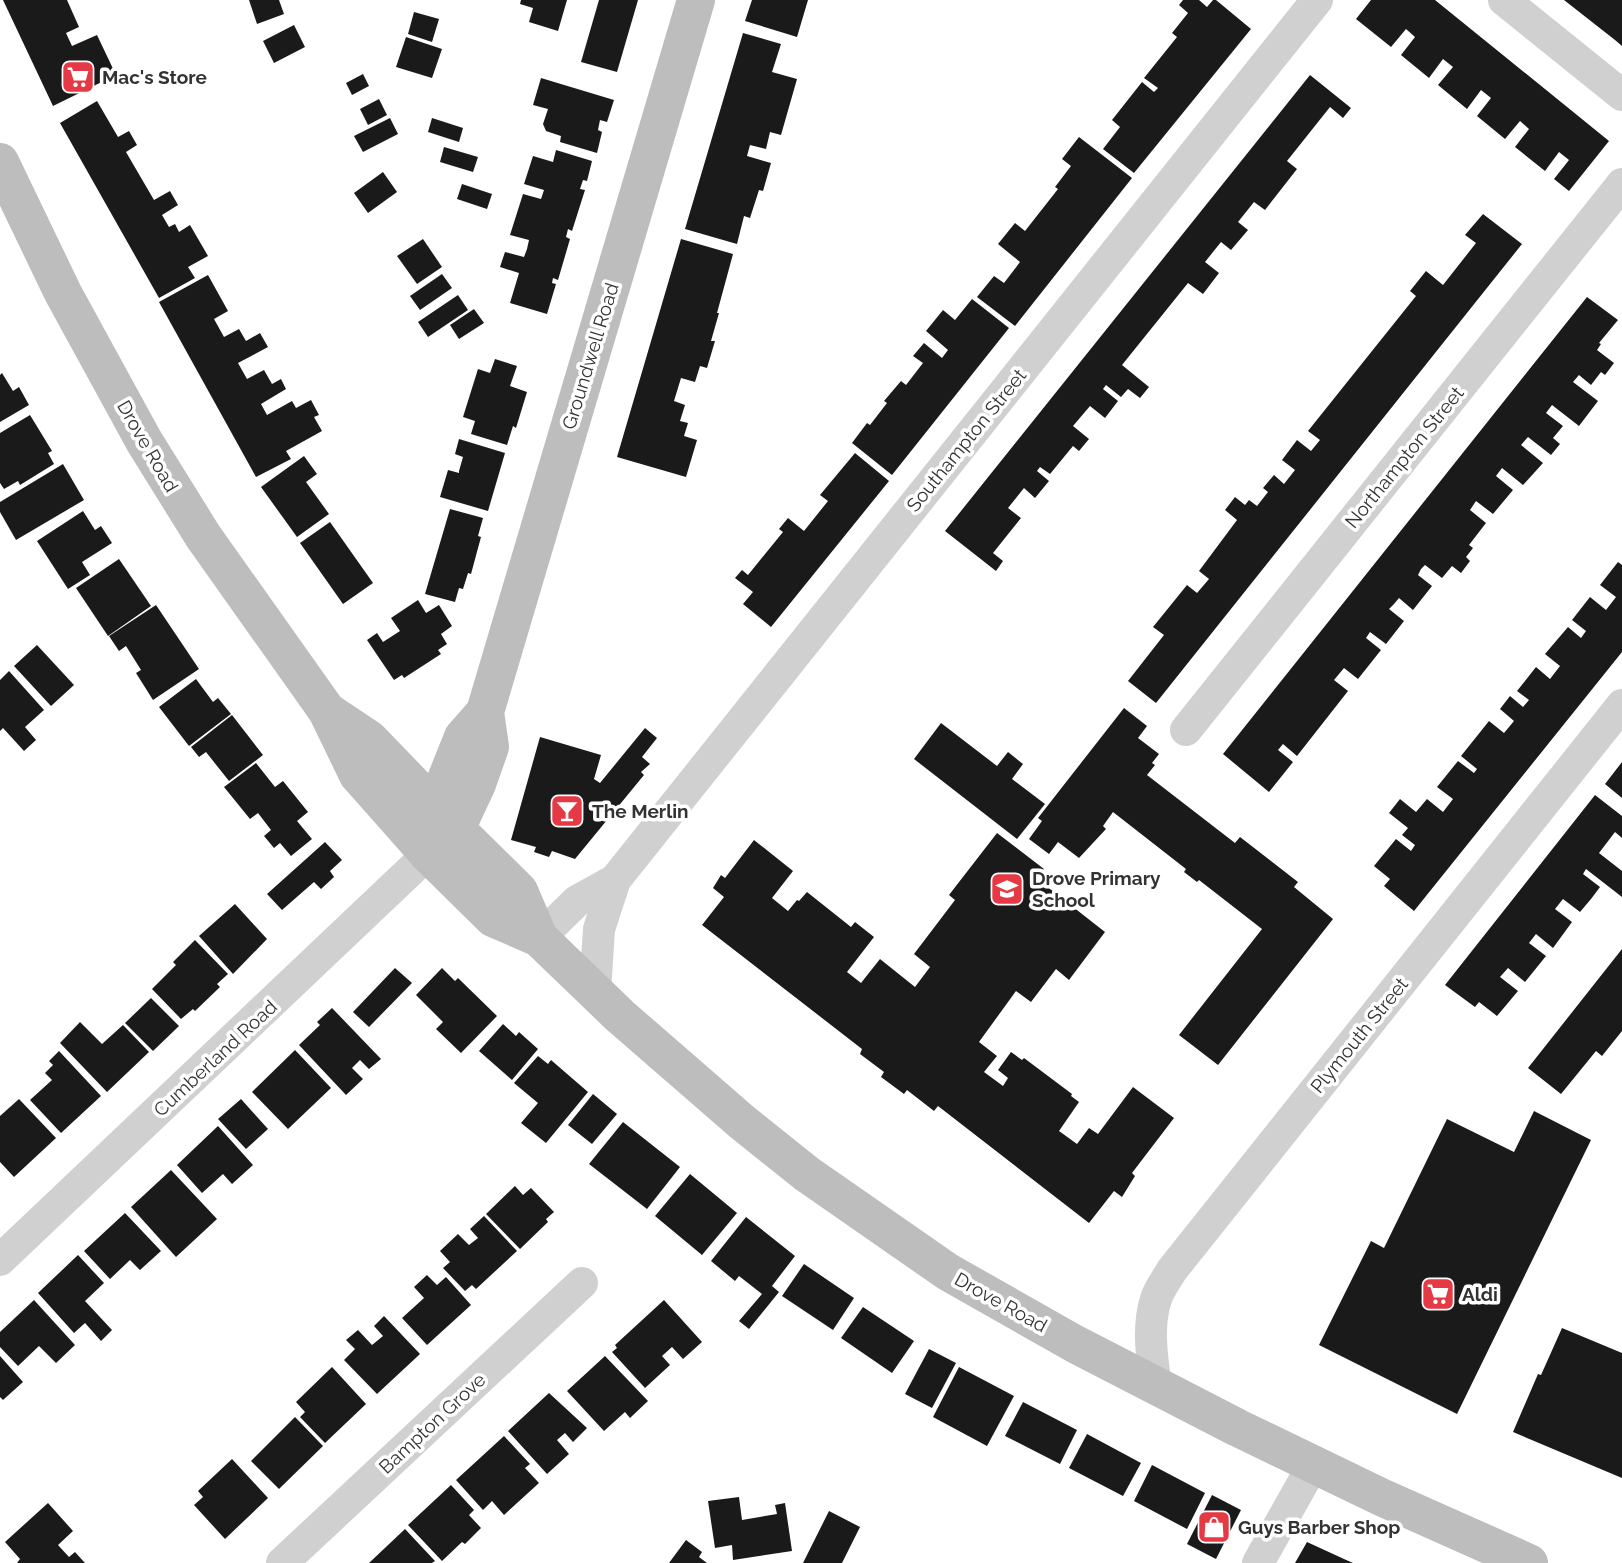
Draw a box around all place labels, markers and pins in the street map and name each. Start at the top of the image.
supermarket icon: Mac's Store [59,58,97,96]
place label: Mac's Store [102,66,207,88]
bar icon: The Merlin [548,792,586,830]
place label: The Merlin [592,800,689,822]
place label: Drove Primary School [1032,867,1161,911]
school or university icon: Drove Primary School [988,870,1026,908]
supermarket icon: Aldi [1419,1275,1457,1313]
place label: Aldi [1462,1283,1498,1305]
shop icon: Guys Barber Shop [1195,1508,1233,1546]
place label: Guys Barber Shop [1238,1516,1400,1538]

